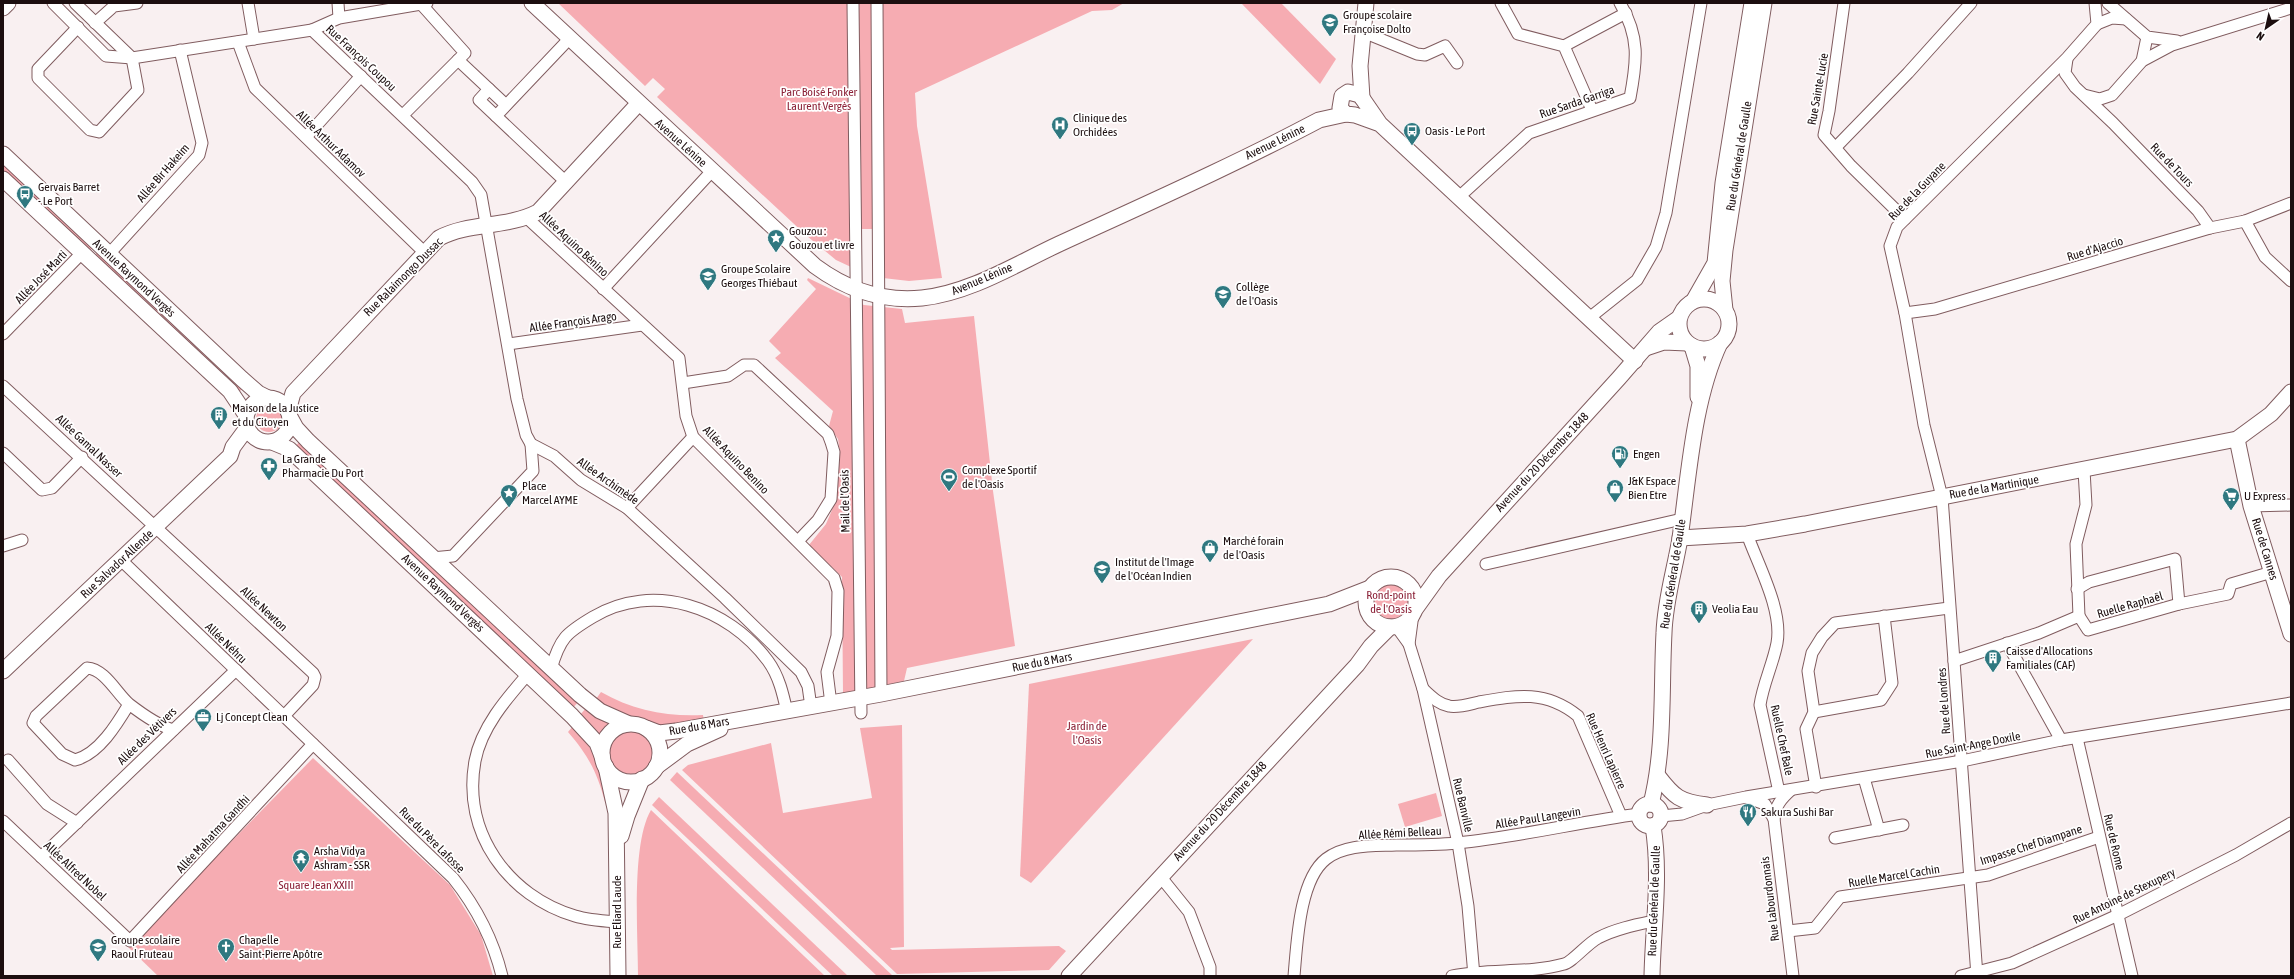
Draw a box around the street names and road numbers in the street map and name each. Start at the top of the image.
street label: Rue François Coupou [323,22,399,94]
street label: Rue Sainte-Lucie [1805,52,1831,126]
street label: Rue Sarda Garriga [1538,83,1616,121]
street label: Rue du Général de Gaulle [1723,100,1755,212]
street label: Allée Arthur Adamov [294,108,368,180]
street label: Avenue Lénine [652,116,710,170]
street label: Avenue Lénine [1243,122,1307,162]
street label: Rue de Tours [2148,140,2196,190]
street label: Allée Bir Hakeim [134,141,192,205]
street label: Rue de la Guyane [1886,159,1948,223]
street label: Allée Aquino Bénino [537,209,612,280]
street label: Rue Ralaimongo Dussac [361,234,446,319]
street label: Rue d'Ajaccio [2065,234,2125,264]
street label: Avenue Raymond Vergès [90,236,178,320]
street label: Allée José Marti [12,247,70,307]
street label: Avenue Lénine [949,260,1015,298]
street label: Allée François Arago [528,309,618,335]
street label: Avenue du 20 Décembre 1848 [1492,409,1592,514]
street label: Allée Gamal Nasser [53,412,125,481]
street label: Allée Aquino Benino [700,423,772,497]
street label: Allée Archimède [574,455,642,507]
street label: Mail de l'Oasis [837,469,853,533]
street label: Rue de la Martinique [1948,472,2040,502]
street label: Rue de Cannes [2249,516,2281,582]
street label: Rue du Général de Gaulle [1657,518,1689,630]
street label: Rue Salvador Allende [78,527,156,601]
street label: Avenue Raymond Vergès [399,551,487,635]
street label: Allée Newton [238,584,290,634]
street label: Ruelle Raphaël [2095,589,2165,621]
street label: Allée Néhru [202,620,250,666]
street label: Rue du 8 Mars [1011,649,1073,675]
street label: Rue de Londres [1935,667,1953,735]
street label: Ruelle Chef Bale [1768,703,1796,777]
street label: Allée des Vétivers [114,704,180,768]
street label: Rue Henri Lapierre [1583,711,1629,791]
street label: Rue du 8 Mars [668,714,730,738]
street label: Rue Saint-Ange Doxile [1924,729,2022,761]
street label: Avenue du 20 Décembre 1848 [1170,758,1270,863]
street label: Rue Banville [1450,776,1476,834]
street label: Allée Mahatma Gandhi [173,792,253,876]
street label: Rue du Père Lafosse [396,804,468,876]
street label: Allée Paul Langevin [1494,804,1582,832]
street label: Rue de Rome [2101,812,2127,872]
street label: Impasse Chef Diampane [1978,822,2084,868]
street label: Allée Rémi Belleau [1358,824,1442,842]
street label: Allée Alfred Nobel [41,839,110,904]
street label: Rue du Général de Gaulle [1645,845,1663,957]
street label: Rue Labourdonnais [1758,856,1782,942]
street label: Ruelle Marcel Cachin [1847,862,1941,890]
street label: Rue Antoine de Stexupery [2071,865,2177,927]
street label: Rue Eliard Laude [610,875,624,949]

